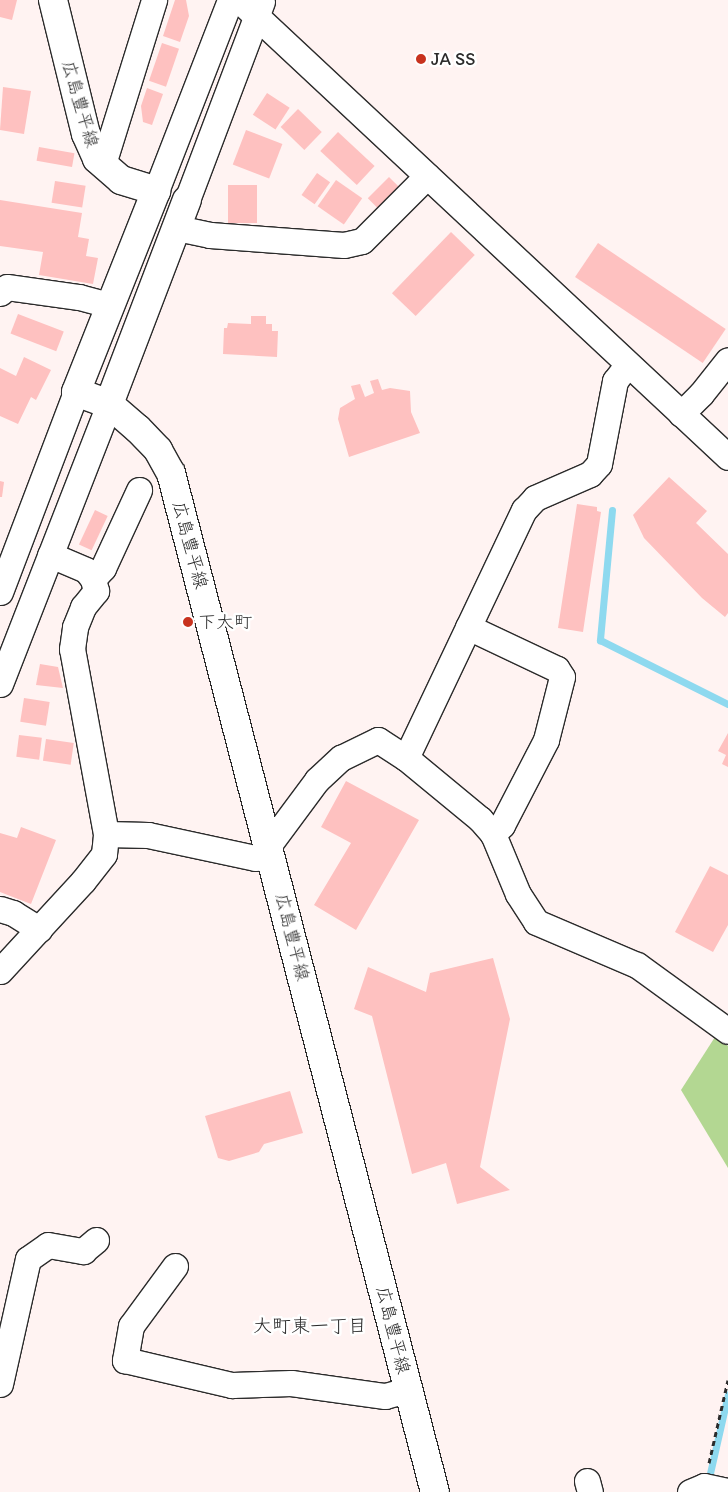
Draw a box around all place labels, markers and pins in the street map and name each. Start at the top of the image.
place label: JA SS [431,48,475,70]
marker: JA SS [415,53,427,65]
place label: 下大町 [198,611,252,633]
marker: 下大町 [182,616,194,628]

